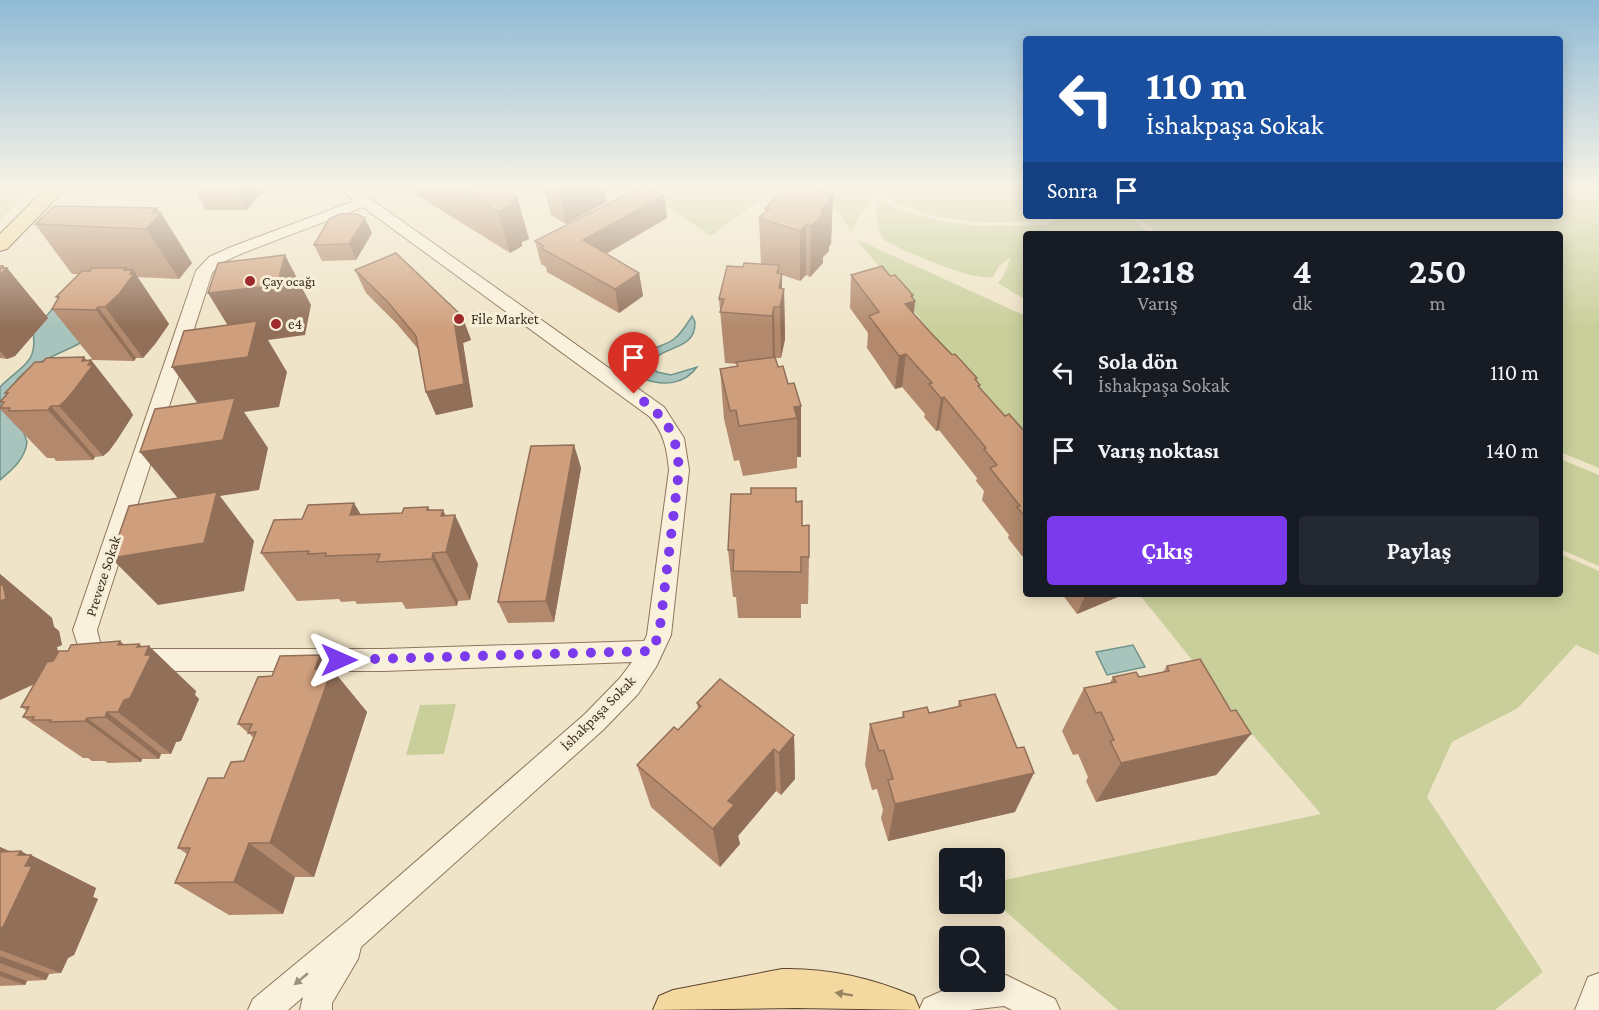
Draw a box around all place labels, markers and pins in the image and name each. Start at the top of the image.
place label: Çay ocağı [262,273,316,289]
marker: Çay ocağı [243,274,257,288]
place label: File Market [471,311,540,327]
marker: File Market [452,312,466,326]
place label: e4 [288,316,302,332]
marker: e4 [269,317,283,331]
pin [608,332,659,394]

